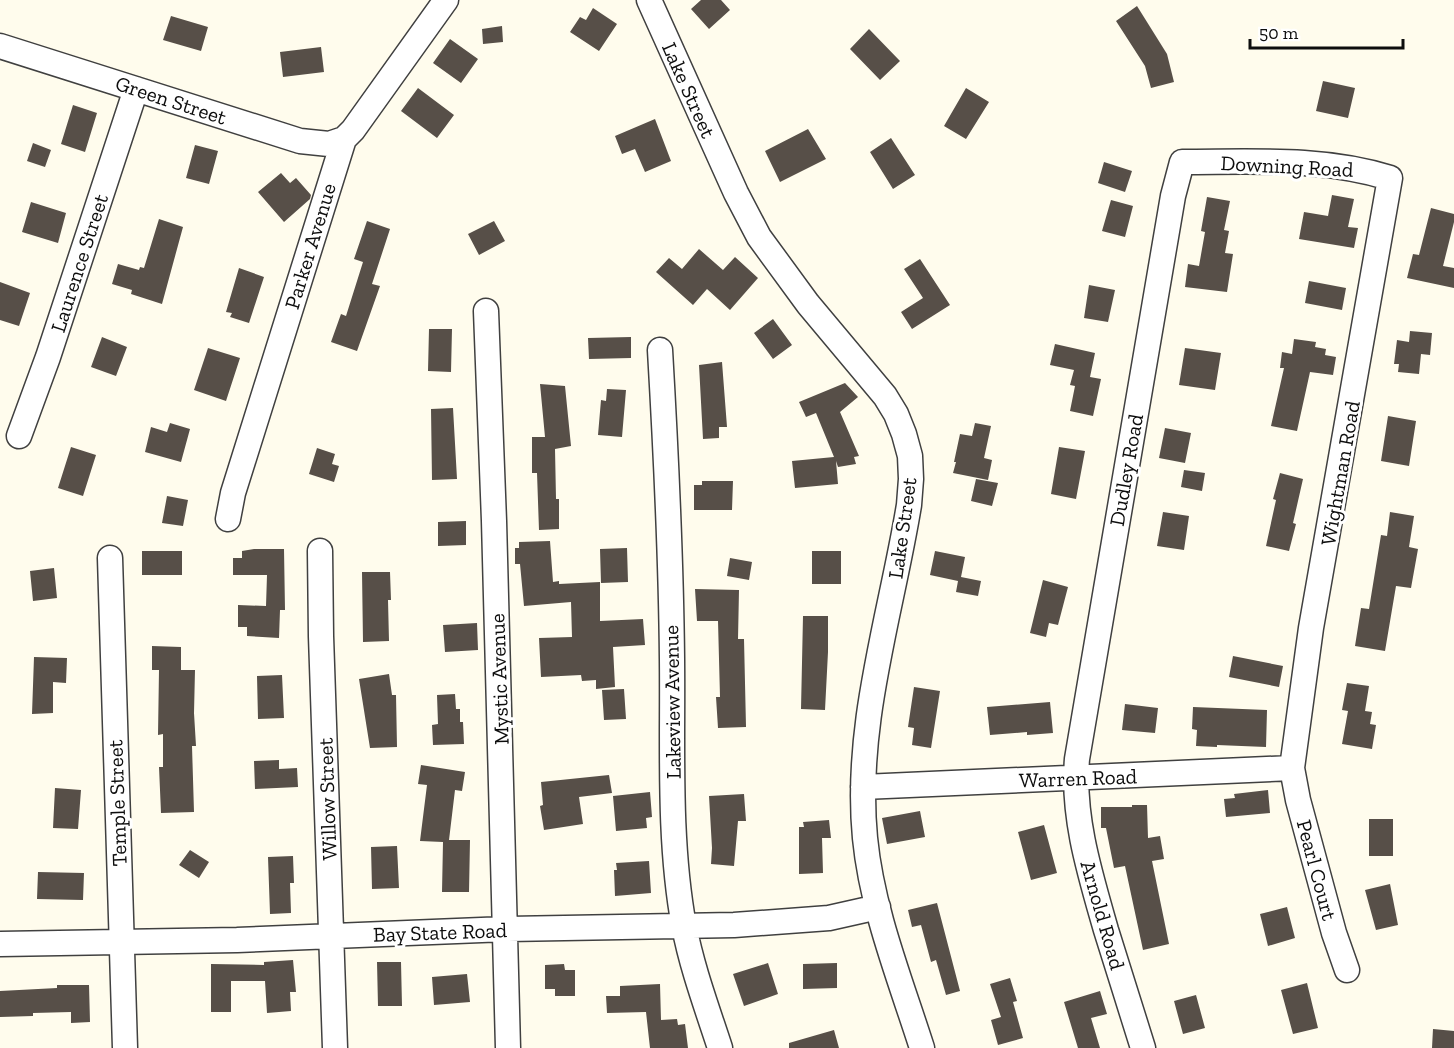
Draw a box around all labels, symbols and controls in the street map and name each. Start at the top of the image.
scale bar [1250,12,1403,50]
text: 50 m [1259,22,1299,44]
street label: Lake Street [657,38,721,142]
street label: Green Street [112,70,230,130]
street label: Downing Road [1220,150,1354,182]
street label: Parker Avenue [279,180,341,312]
street label: Laurence Street [45,191,113,335]
street label: Wightman Road [1315,398,1365,547]
street label: Dudley Road [1104,412,1148,528]
street label: Lake Street [883,475,922,580]
street label: Mystic Avenue [484,613,514,745]
street label: Lakeview Avenue [658,625,686,779]
street label: Willow Street [312,737,342,861]
street label: Temple Street [102,739,132,867]
street label: Warren Road [1018,763,1138,793]
street label: Pearl Court [1292,817,1343,923]
street label: Arnold Road [1076,858,1131,973]
street label: Bay State Road [373,917,508,947]

